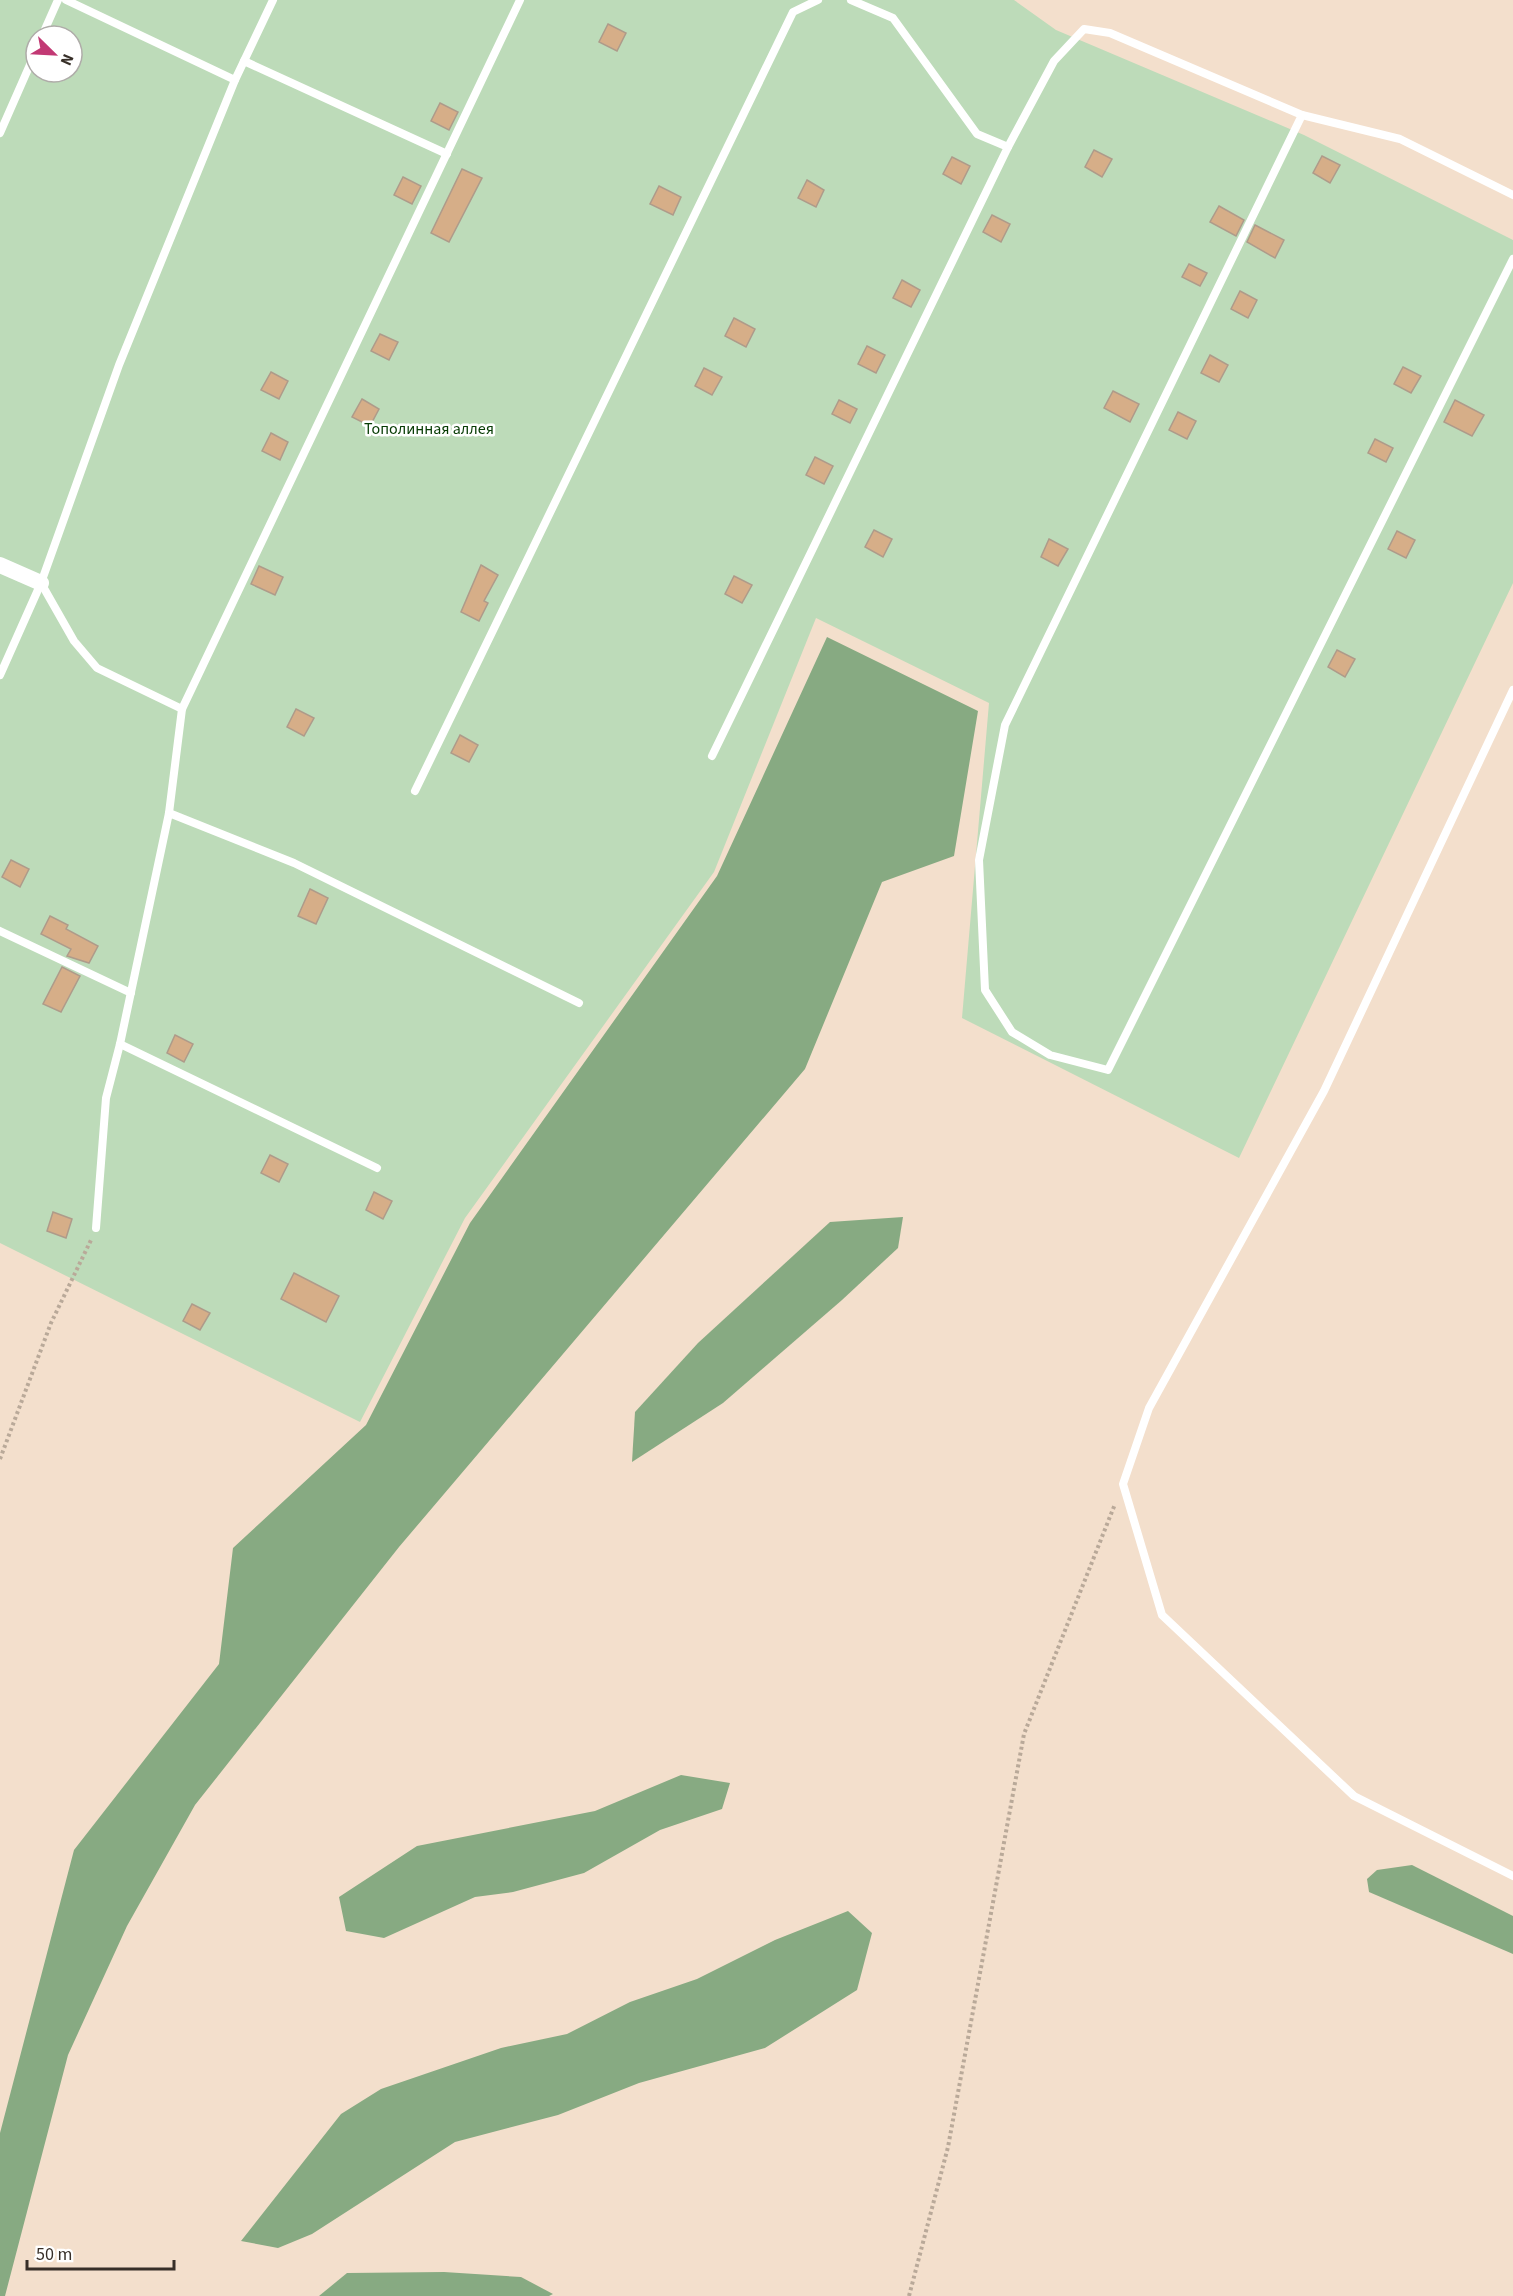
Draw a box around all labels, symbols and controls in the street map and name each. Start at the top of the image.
north arrow [24,24,84,84]
text: N [55,50,79,69]
park label: Тополинная аллея [364,418,494,440]
scale bar [27,2233,174,2271]
text: 50 m [36,2242,72,2267]

